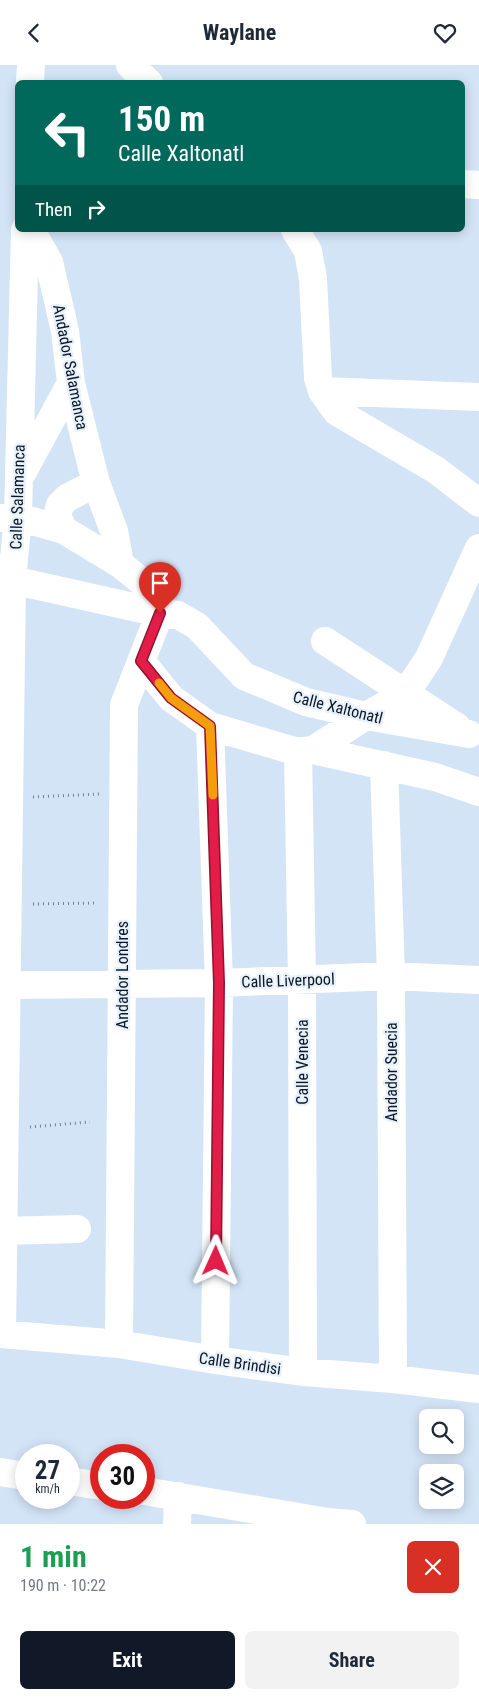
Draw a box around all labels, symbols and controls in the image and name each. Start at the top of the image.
icon: back [20,19,48,47]
icon: heart [431,19,459,47]
text: Waylane [203,20,276,45]
text: 150 m [118,99,205,140]
icon: left [35,100,100,165]
text: Calle Xaltonatl [118,141,244,166]
icon: right [82,195,110,223]
text: Then [35,198,72,221]
street label: Andador Salamanca [49,303,92,431]
street label: Calle Salamanca [6,444,29,550]
pin [139,562,181,613]
icon: arrive [146,569,174,597]
street label: Calle Xaltonatl [291,687,385,728]
street label: Andador Londres [113,921,132,1029]
street label: Calle Liverpool [241,969,335,992]
street label: Calle Venecia [293,1019,312,1105]
street label: Andador Suecia [382,1022,401,1122]
position arrow [189,1234,241,1286]
street label: Calle Brindisi [198,1348,282,1379]
map controls [419,1409,464,1509]
button: search [419,1409,464,1454]
speed limit sign: 30 [90,1444,155,1509]
text: 27 [35,1456,60,1485]
button: layers [419,1464,464,1509]
text: km/h [35,1482,60,1496]
text: 1 min [20,1539,87,1574]
button: close [407,1541,459,1593]
text: 190 m · 10:22 [20,1576,106,1595]
button: Exit [20,1631,235,1689]
button: Share [245,1631,459,1689]

